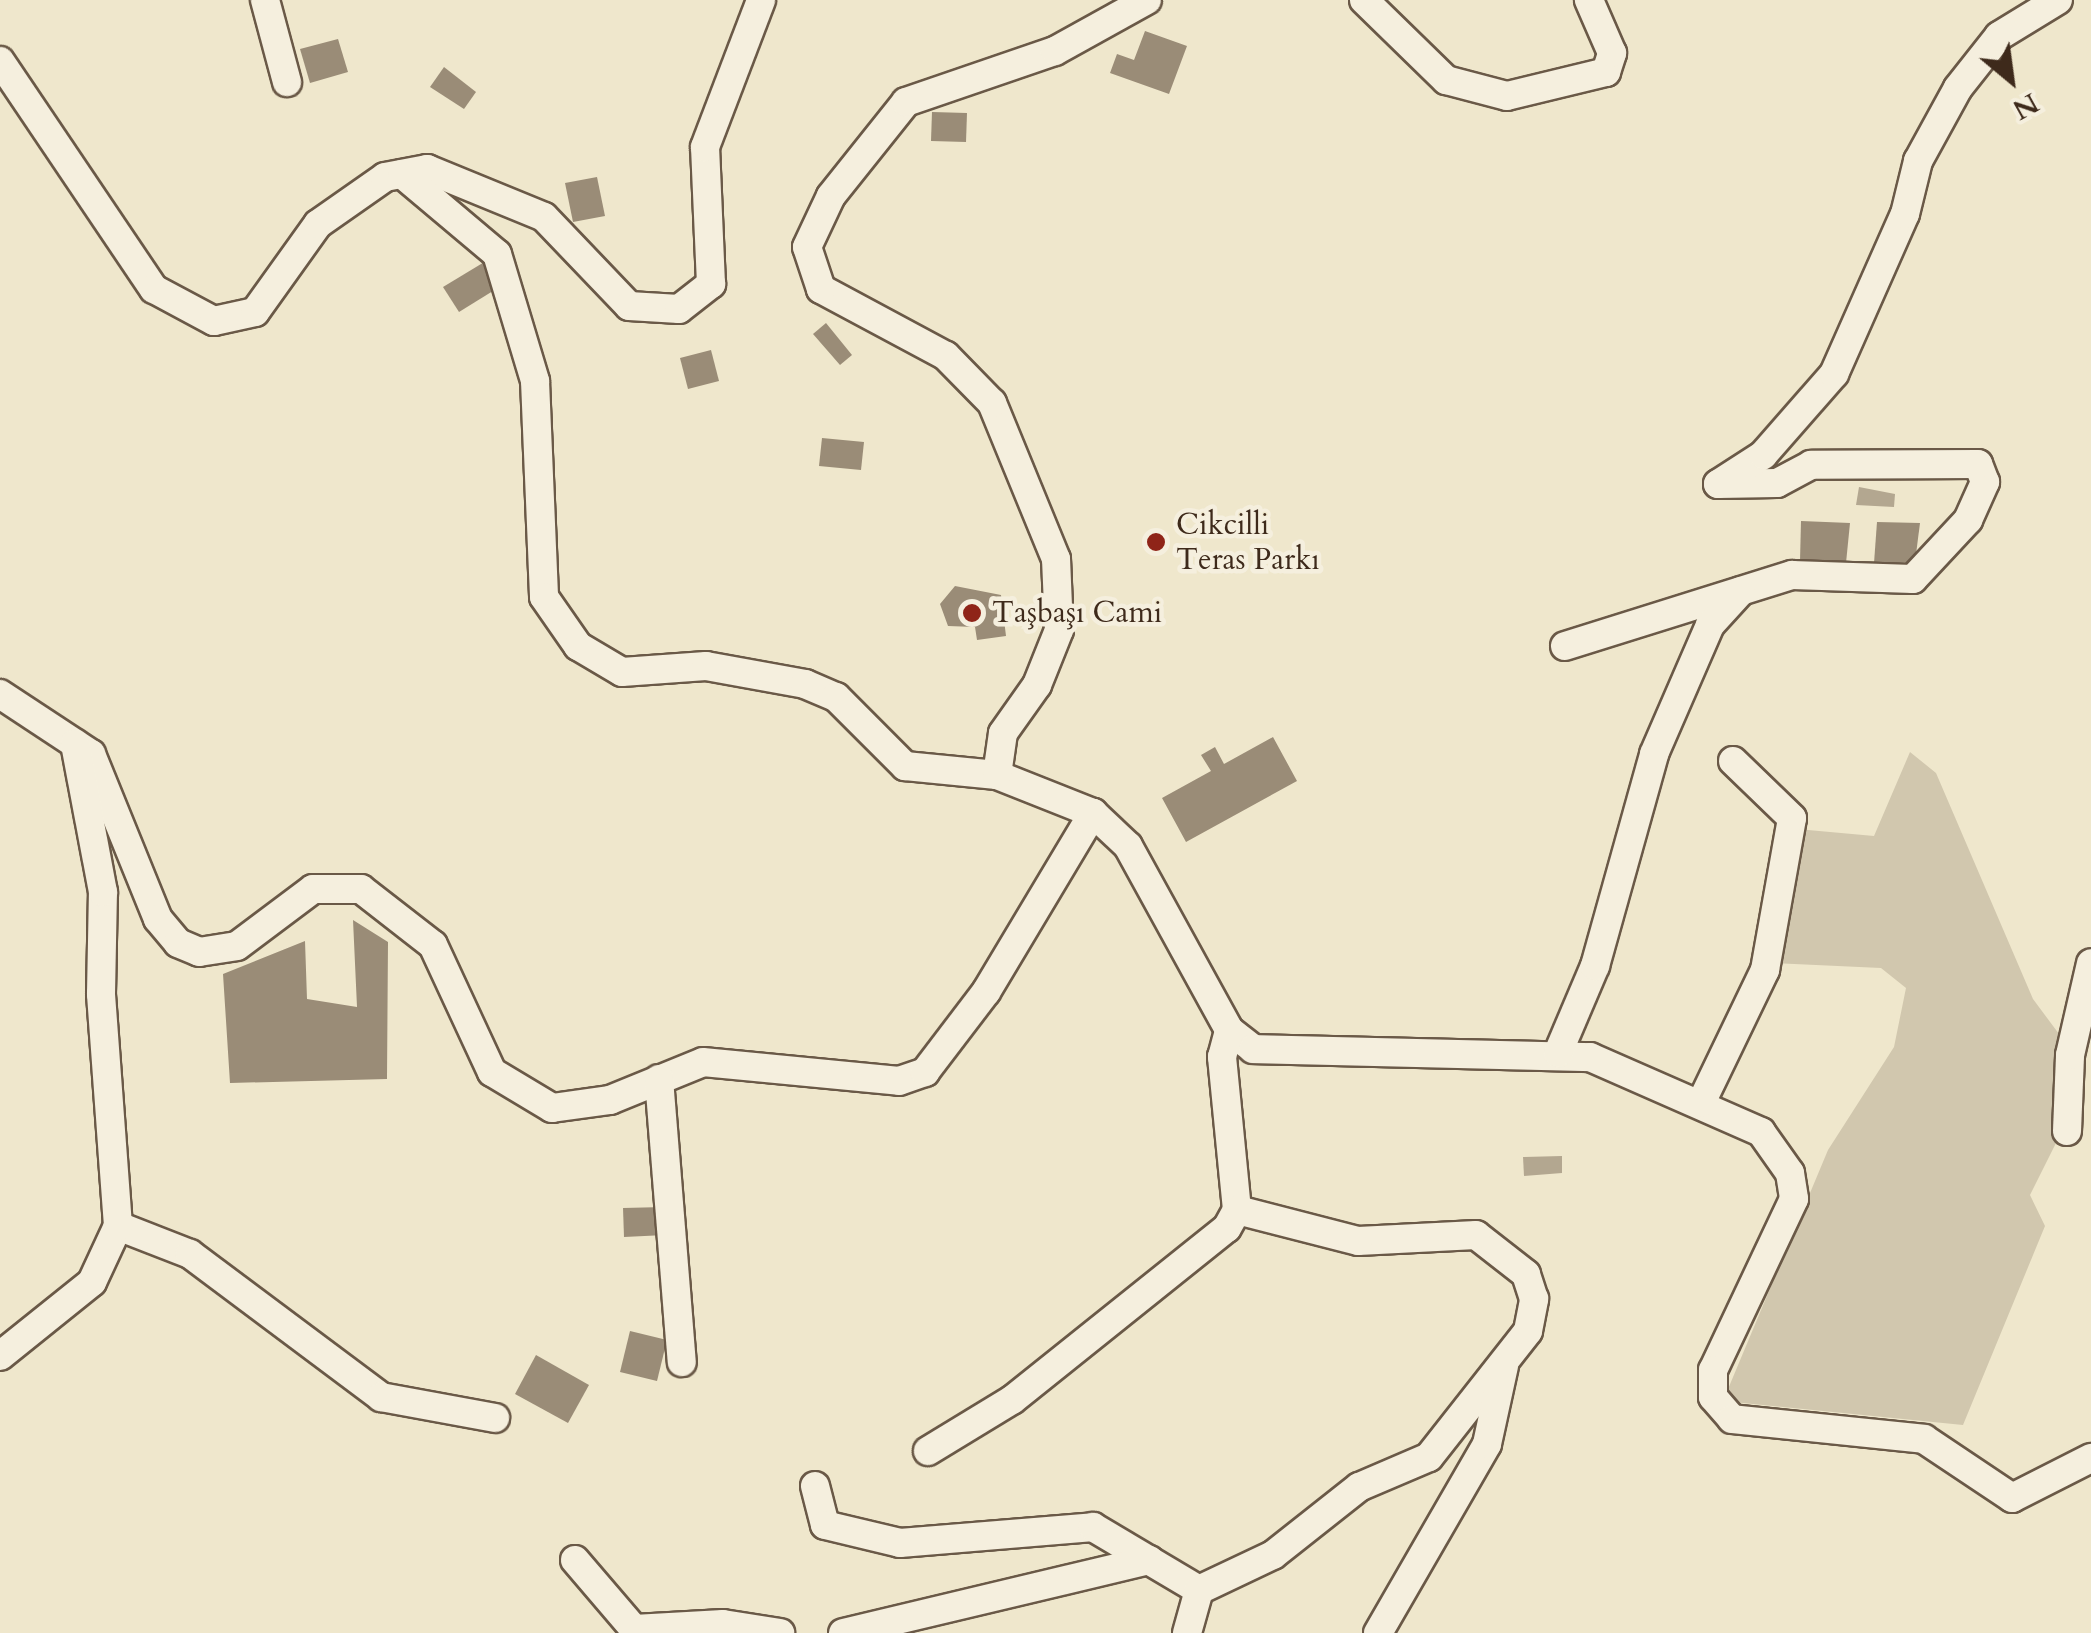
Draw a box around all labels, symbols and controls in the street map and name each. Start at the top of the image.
north arrow [1961,30,2061,130]
text: N [2006,84,2045,129]
place label: Cikcilli Teras Parkı [1176,507,1320,578]
marker: Cikcilli Teras Parkı [1145,531,1167,553]
place label: Taşbaşı Cami [992,595,1162,631]
marker: Taşbaşı Cami [961,602,983,624]

